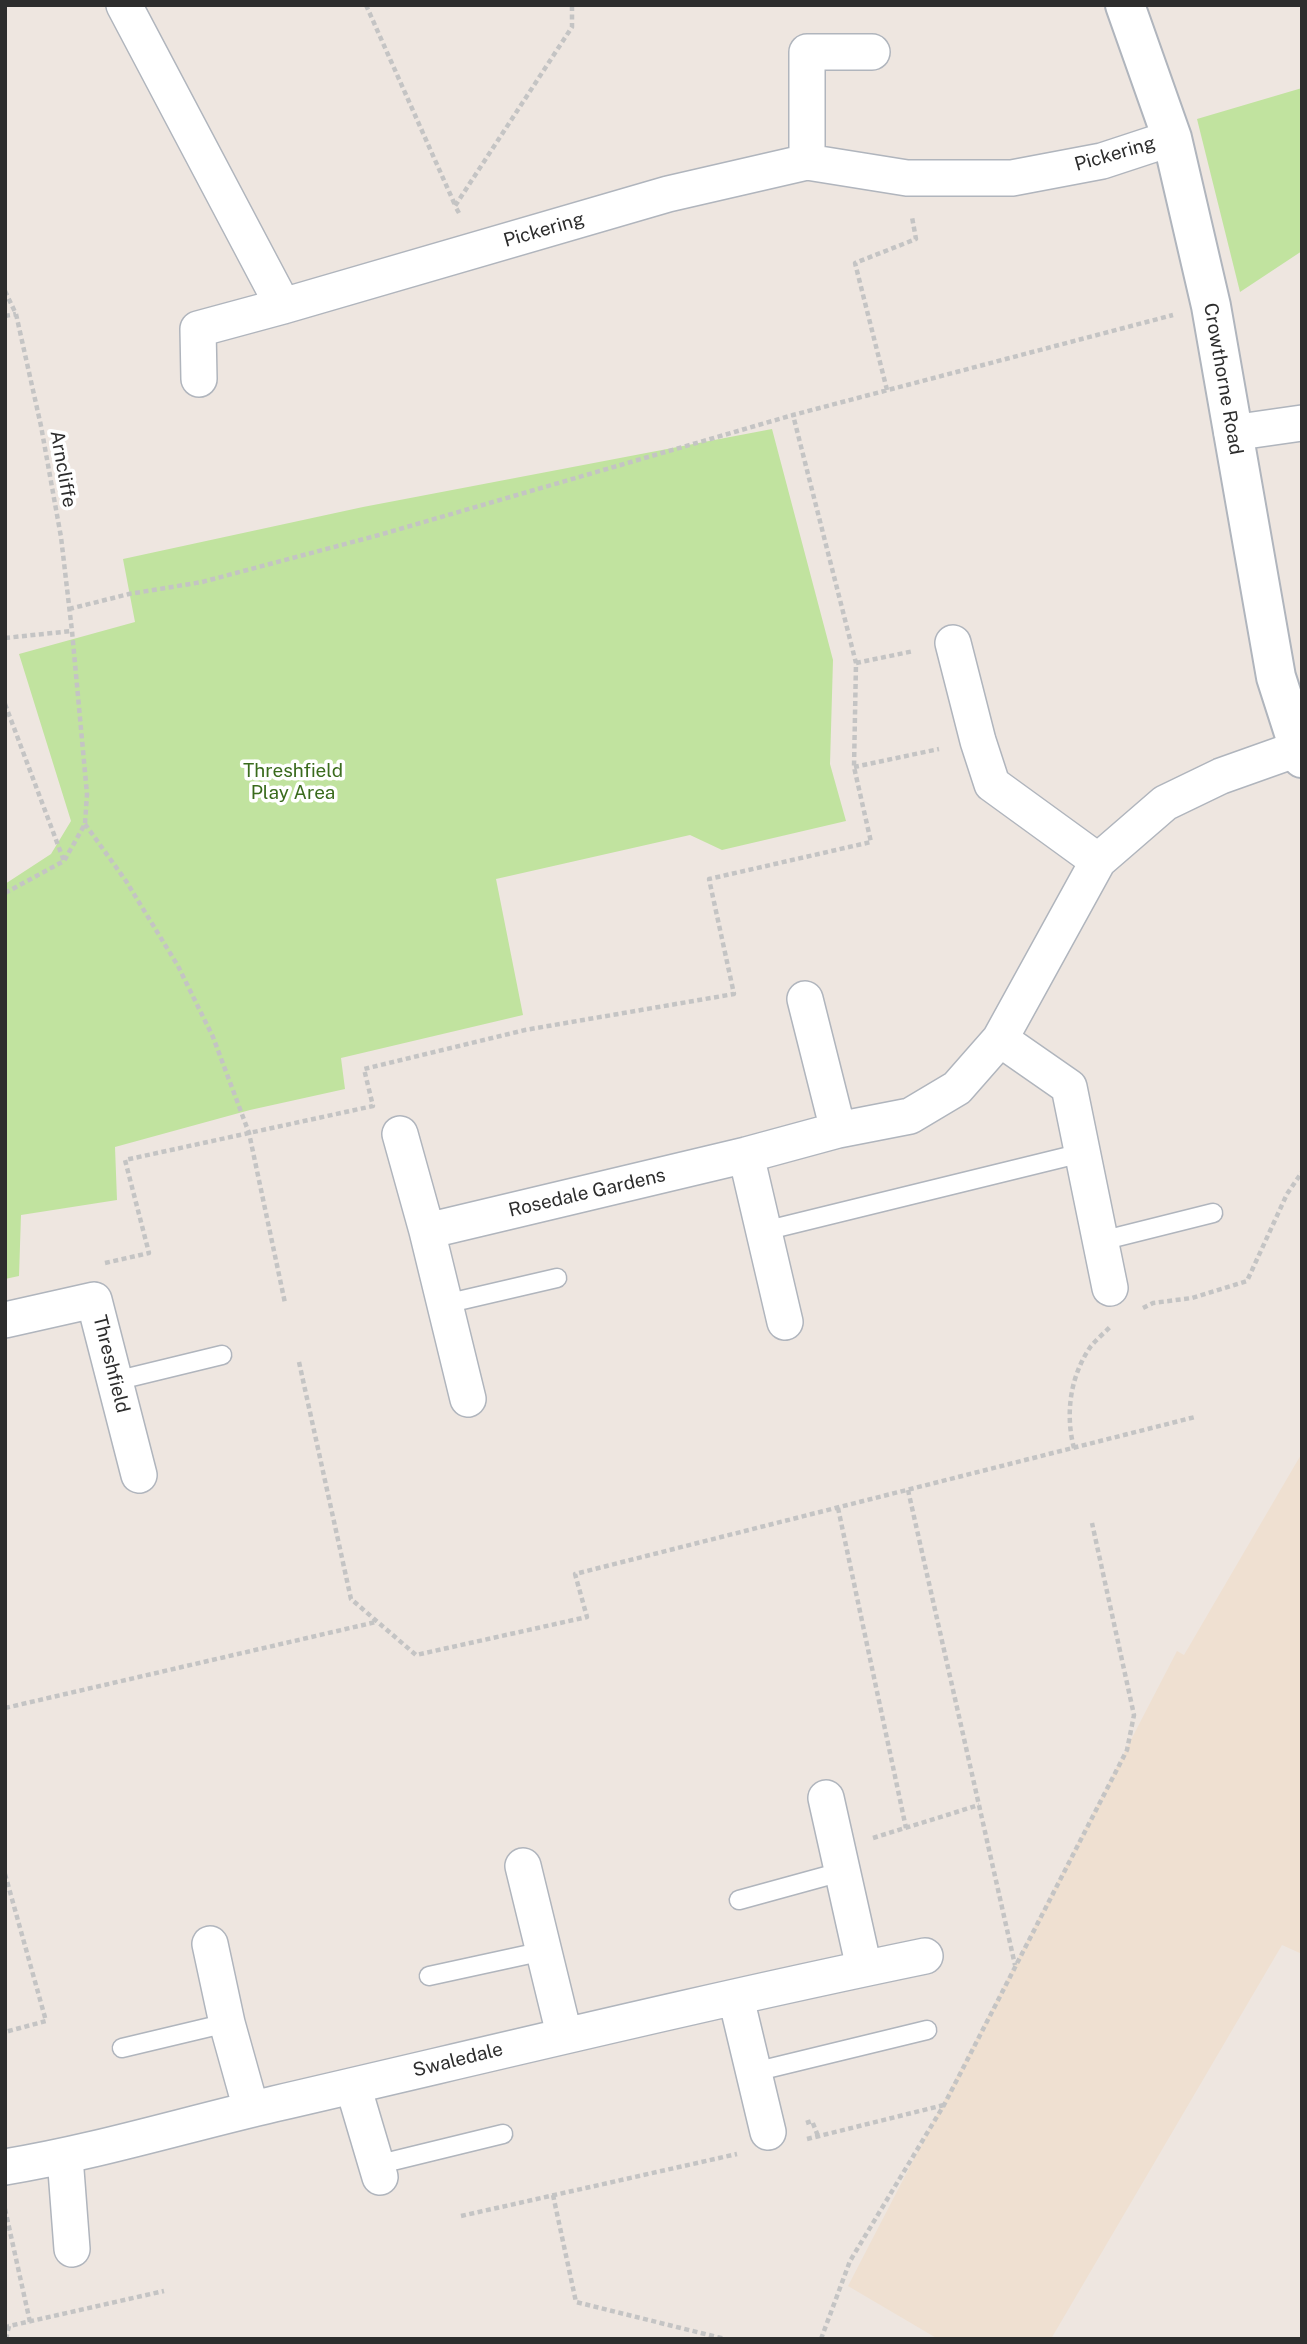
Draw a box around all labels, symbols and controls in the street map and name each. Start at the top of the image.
street label: Pickering [1072,132,1158,176]
street label: Pickering [501,208,587,252]
street label: Crowthorne Road [1198,301,1248,457]
street label: Arncliffe [45,429,81,509]
park label: Threshfield Play Area [243,760,343,804]
street label: Rosedale Gardens [506,1164,668,1222]
street label: Threshfield [88,1313,134,1415]
street label: Swaledale [411,2038,505,2082]

